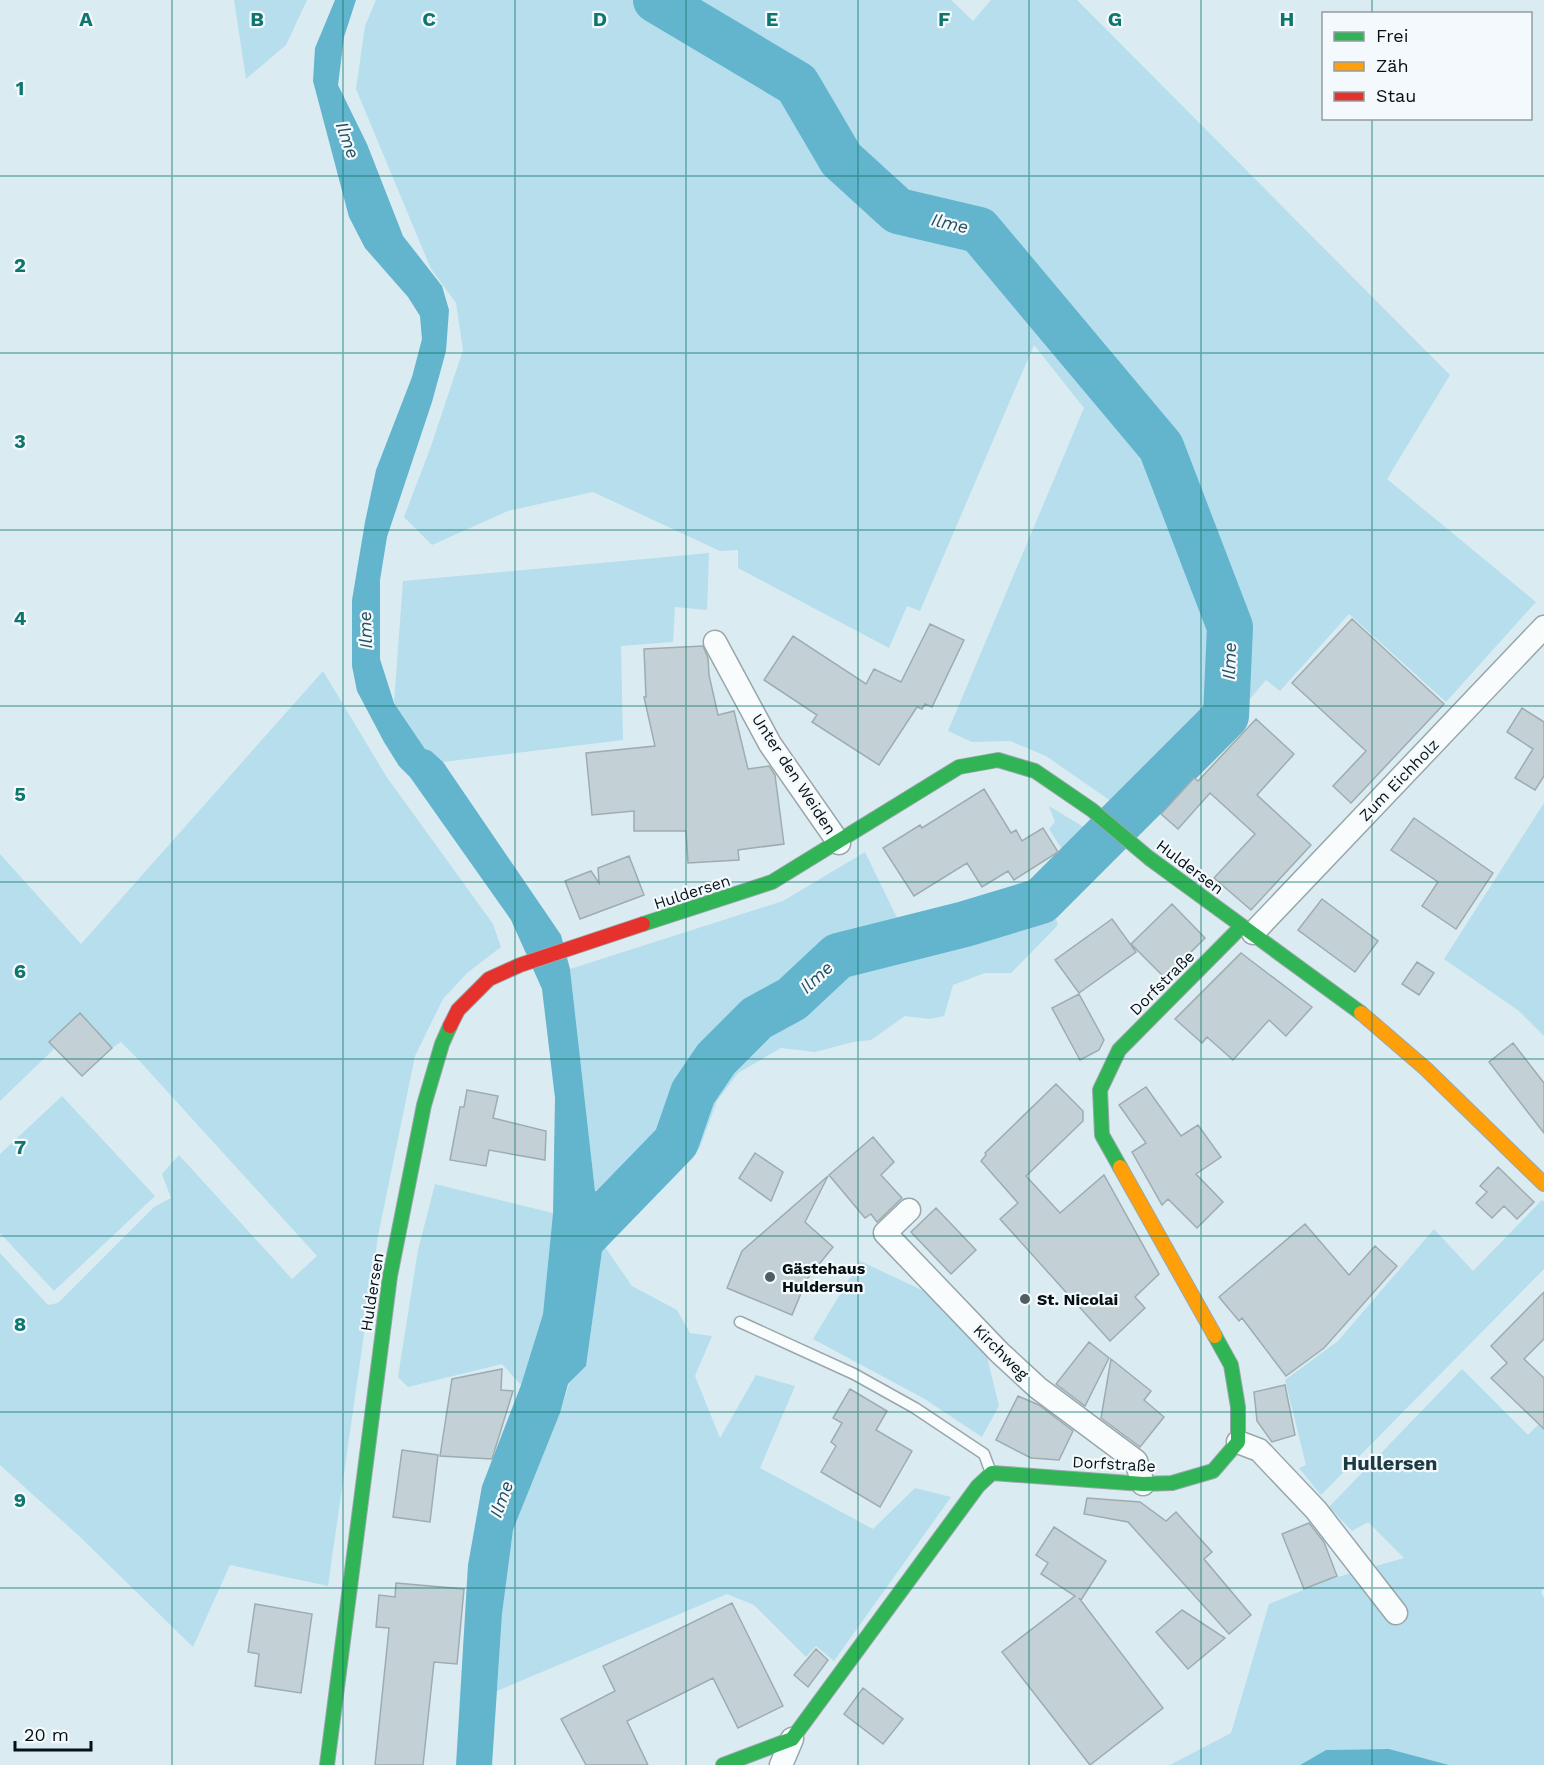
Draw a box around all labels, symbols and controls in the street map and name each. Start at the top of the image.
text: A [79,7,93,31]
text: B [250,7,264,31]
text: C [422,7,436,31]
text: D [593,7,607,31]
text: E [766,7,778,31]
text: F [938,7,950,31]
text: G [1108,7,1122,31]
text: H [1280,7,1294,31]
legend [1322,12,1532,120]
text: Frei [1376,25,1408,46]
text: Zäh [1376,55,1409,76]
text: 1 [16,76,24,100]
text: Stau [1376,85,1416,106]
water label: Ilme [332,119,364,161]
water label: Ilme [929,209,971,237]
text: 2 [14,253,26,277]
text: 3 [14,429,26,453]
text: 4 [14,606,27,630]
water label: Ilme [354,611,376,649]
water label: Ilme [1218,642,1240,680]
street label: Unter den Weiden [748,710,840,838]
street label: Zum Eichholz [1355,735,1443,825]
text: 5 [14,782,26,806]
street label: Huldersen [1153,836,1227,898]
street label: Huldersen [651,871,733,913]
street label: Dorfstraße [1126,947,1198,1019]
water label: Ilme [795,956,837,998]
text: 6 [14,959,26,983]
text: 7 [14,1135,26,1159]
street label: Huldersen [356,1251,388,1333]
place label: Gästehaus Huldersun [782,1259,866,1296]
marker: Gästehaus Huldersun [763,1270,777,1284]
place label: St. Nicolai [1037,1290,1118,1309]
marker: St. Nicolai [1018,1292,1032,1306]
text: 8 [14,1312,26,1336]
street label: Kirchweg [969,1320,1033,1384]
district label: Hullersen [1343,1451,1437,1475]
street label: Dorfstraße [1072,1452,1156,1476]
water label: Ilme [485,1478,517,1520]
text: 9 [14,1488,26,1512]
scale bar [15,1714,92,1752]
text: 20 m [24,1724,69,1745]

